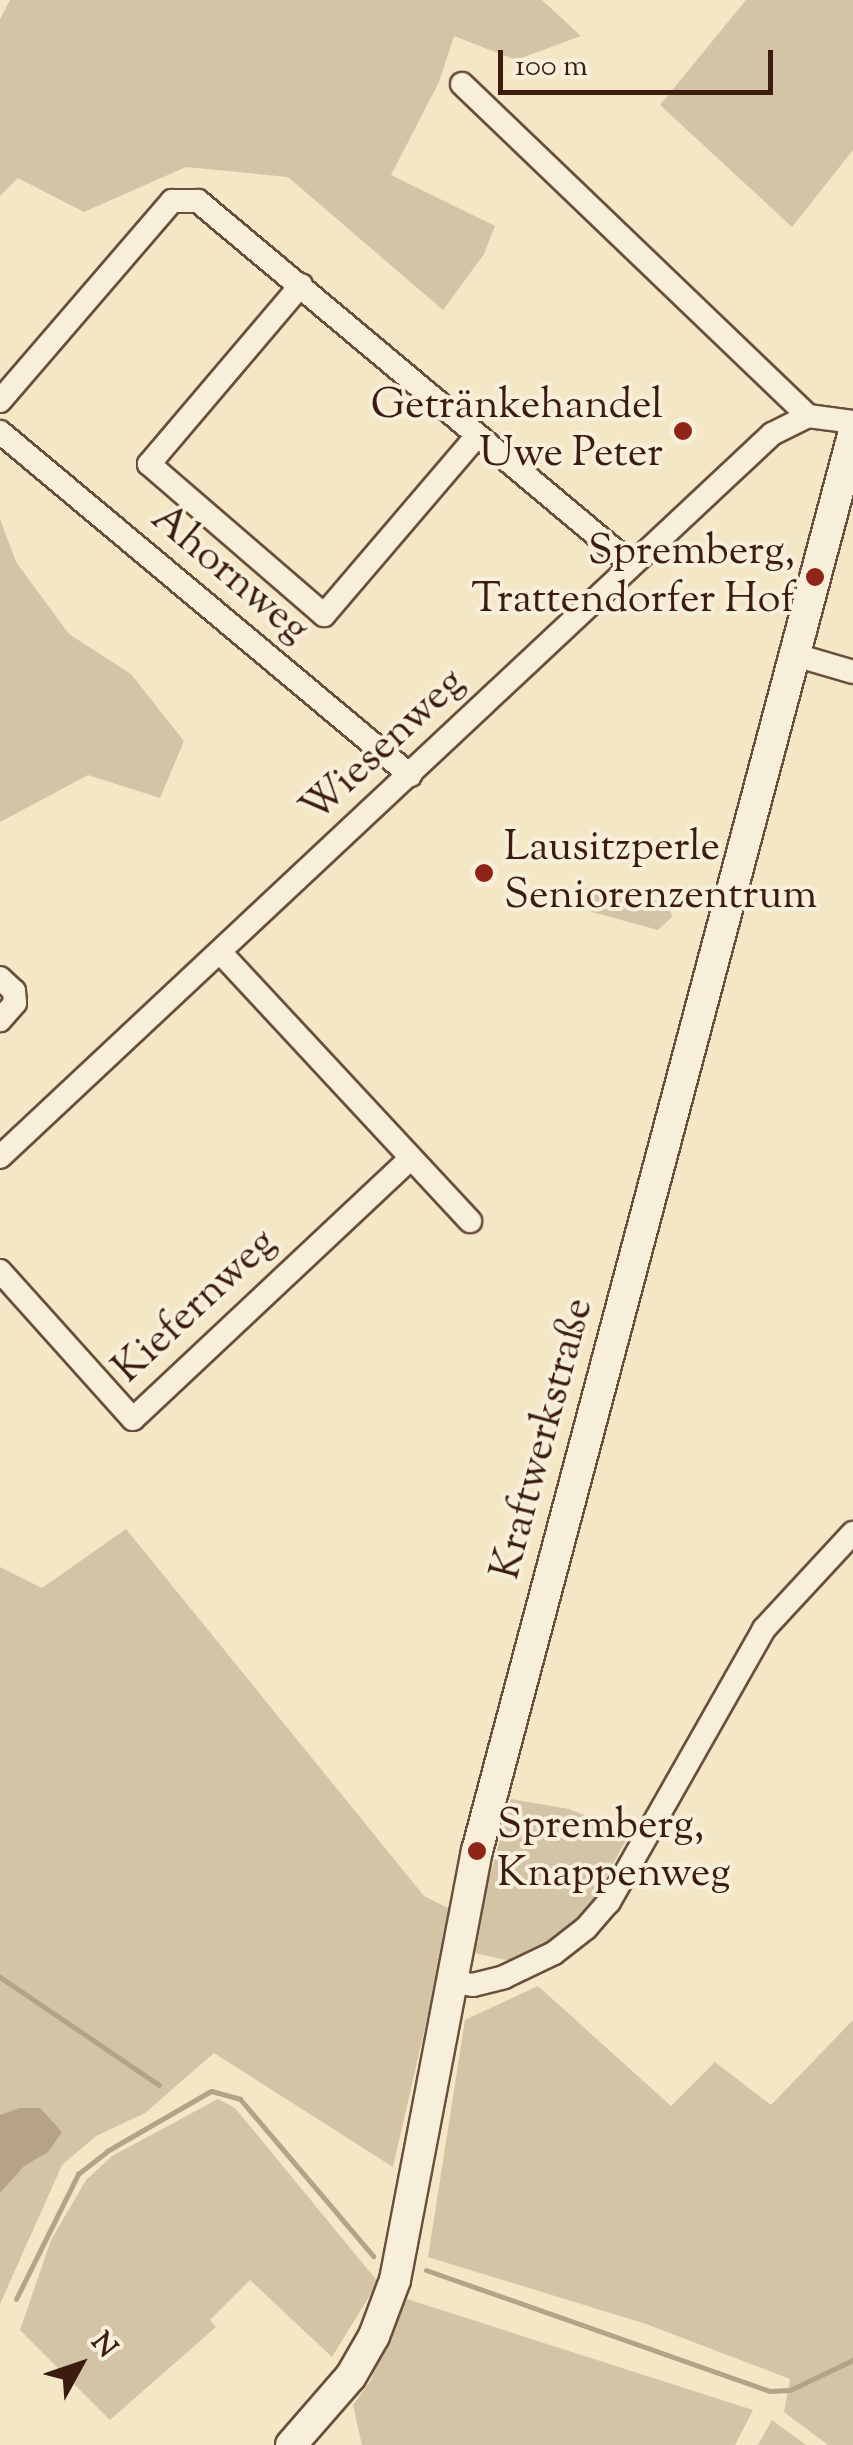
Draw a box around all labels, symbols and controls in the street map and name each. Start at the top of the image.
scale bar [503,30,778,92]
text: 100 m [515,46,588,89]
place label: Getränkehandel Uwe Peter [371,382,663,481]
marker: Getränkehandel Uwe Peter [672,420,694,442]
street label: Ahornweg [140,494,318,656]
place label: Spremberg, Trattendorfer Hof [471,528,795,626]
marker: Spremberg, Trattendorfer Hof [804,566,826,588]
street label: Wiesenweg [292,659,476,835]
place label: Lausitzperle Seniorenzentrum [504,824,817,922]
marker: Lausitzperle Seniorenzentrum [473,862,495,884]
street label: Kiefernweg [104,1219,288,1395]
street label: Kraftwerkstraße [482,1293,606,1585]
place label: Spremberg, Knappenweg [497,1802,731,1900]
marker: Spremberg, Knappenweg [466,1840,488,1862]
north arrow [30,2315,130,2415]
text: N [80,2324,125,2367]

